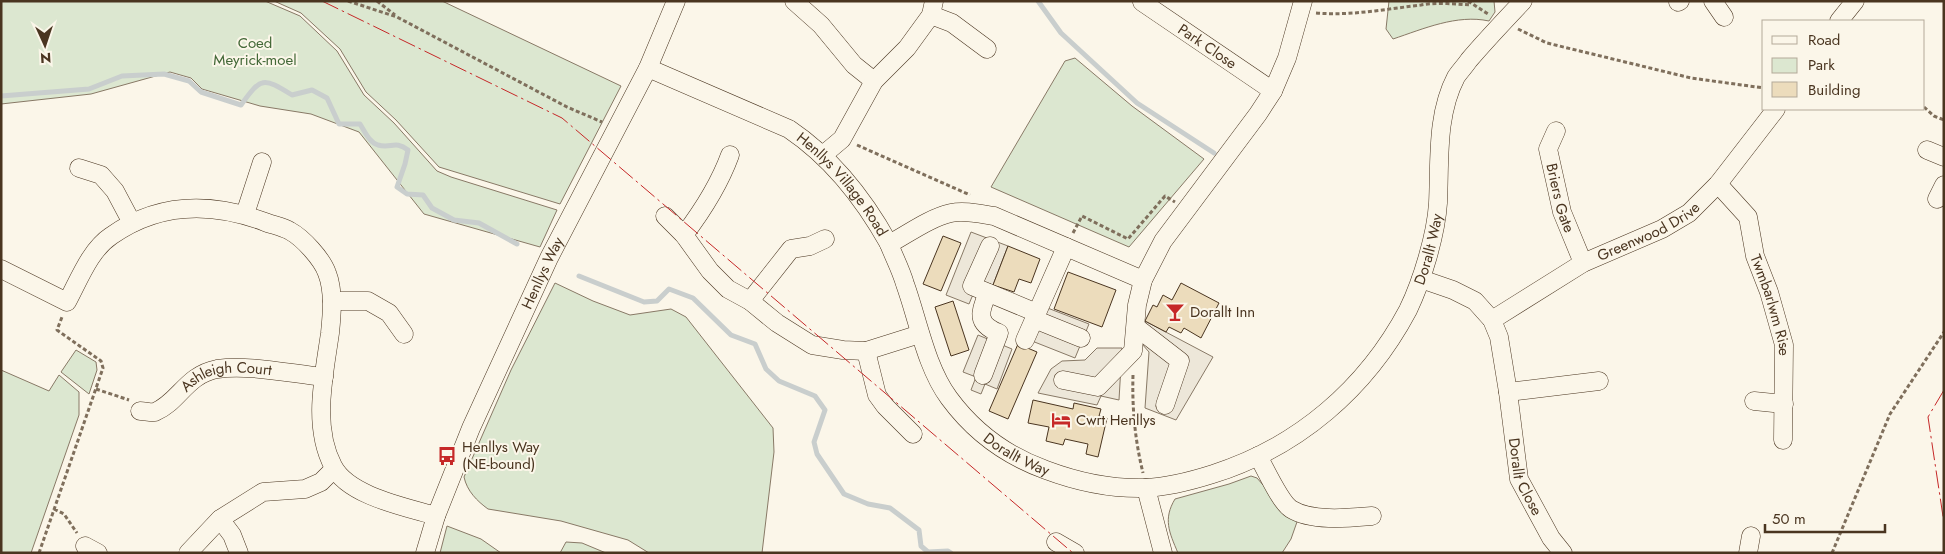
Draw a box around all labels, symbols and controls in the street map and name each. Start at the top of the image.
street label: Park Close [1173,18,1241,74]
north arrow [20,20,70,70]
legend [1762,20,1925,110]
text: Road [1808,29,1840,51]
park label: Coed Meyrick-moel [213,32,297,71]
text: N [40,48,52,68]
text: Park [1808,54,1835,76]
text: Building [1808,79,1860,101]
street label: Henllys Village Road [792,127,893,240]
street label: Briers Gate [1540,161,1580,236]
street label: Greenwood Drive [1594,197,1705,267]
street label: Dorallt Way [1408,212,1448,288]
street label: Henllys Way [516,233,569,313]
street label: Twmbarlwm Rise [1744,251,1795,356]
bar icon: Dorallt Inn [1164,301,1186,323]
place label: Dorallt Inn [1190,301,1255,323]
street label: Ashleigh Court [175,357,273,397]
hotel icon: Cwrt Henllys [1050,409,1072,431]
place label: Cwrt Henllys [1076,409,1156,431]
street label: Dorallt Way [979,427,1053,482]
place label: Henllys Way (NE-bound) [462,436,540,475]
street label: Dorallt Close [1503,436,1548,520]
bus stop icon: Henllys Way (NE-bound) [436,445,458,467]
scale bar [1765,502,1885,534]
text: 50 m [1772,508,1806,530]

